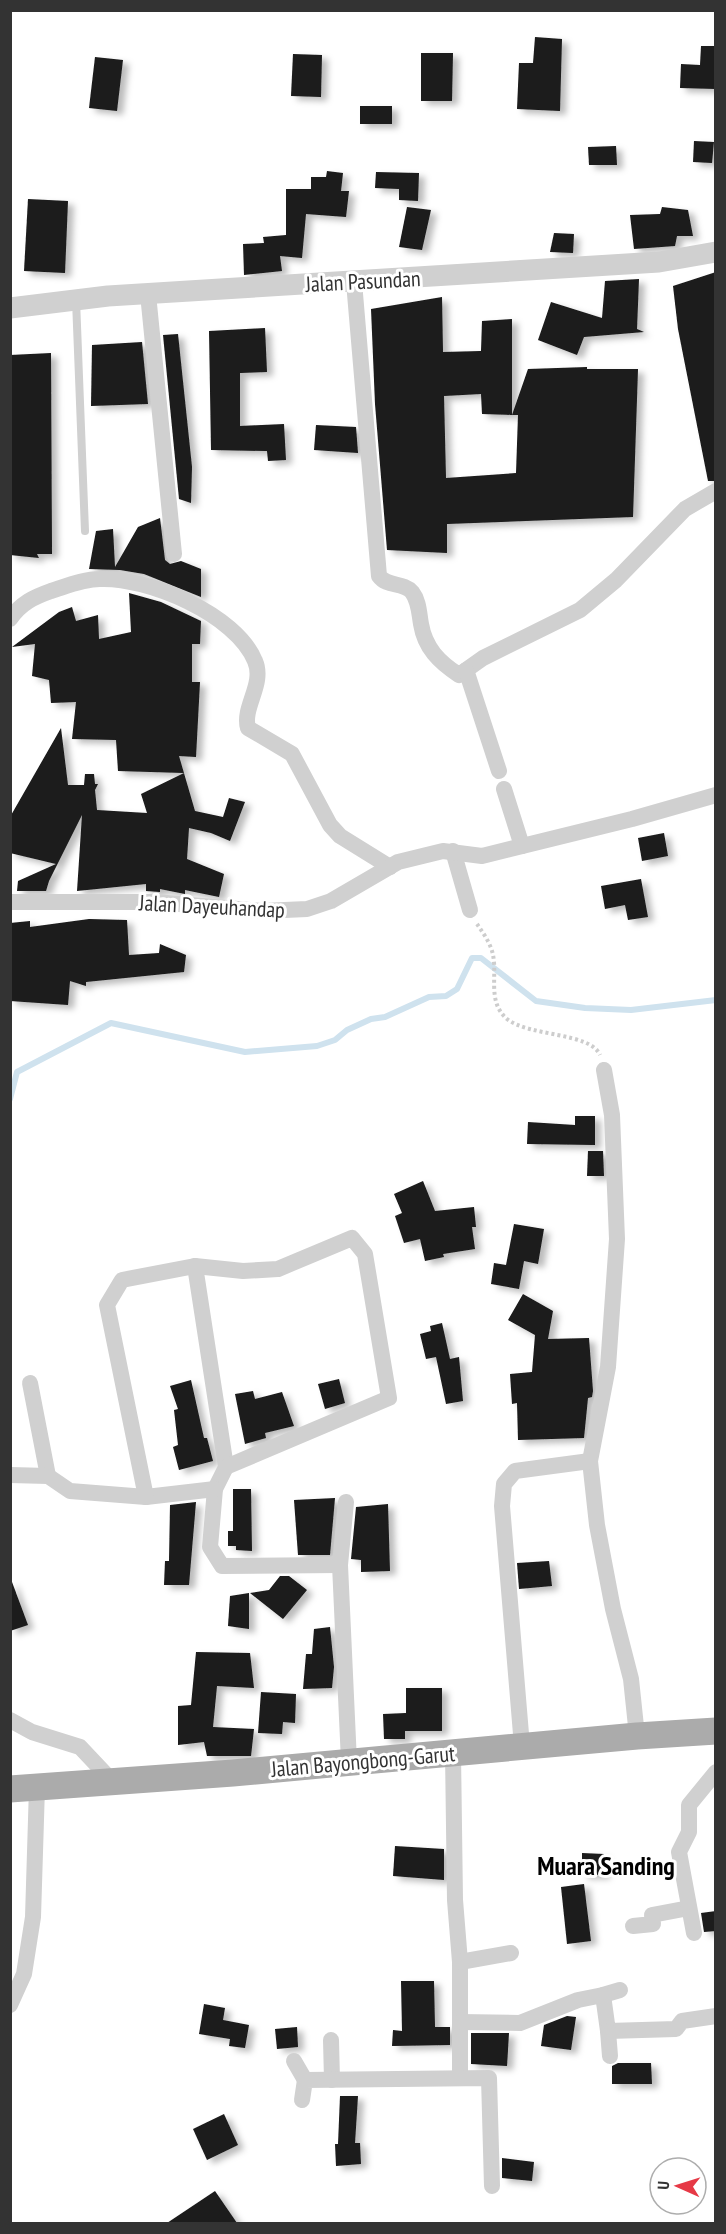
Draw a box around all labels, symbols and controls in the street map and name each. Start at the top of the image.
street label: Jalan Pasundan [304,264,421,298]
street label: Jalan Dayeuhandap [138,888,285,924]
street label: Jalan Bayongbong-Garut [269,1739,456,1783]
district label: Muara Sanding [537,1849,675,1882]
north arrow [648,2156,708,2216]
text: U [653,2181,673,2190]

